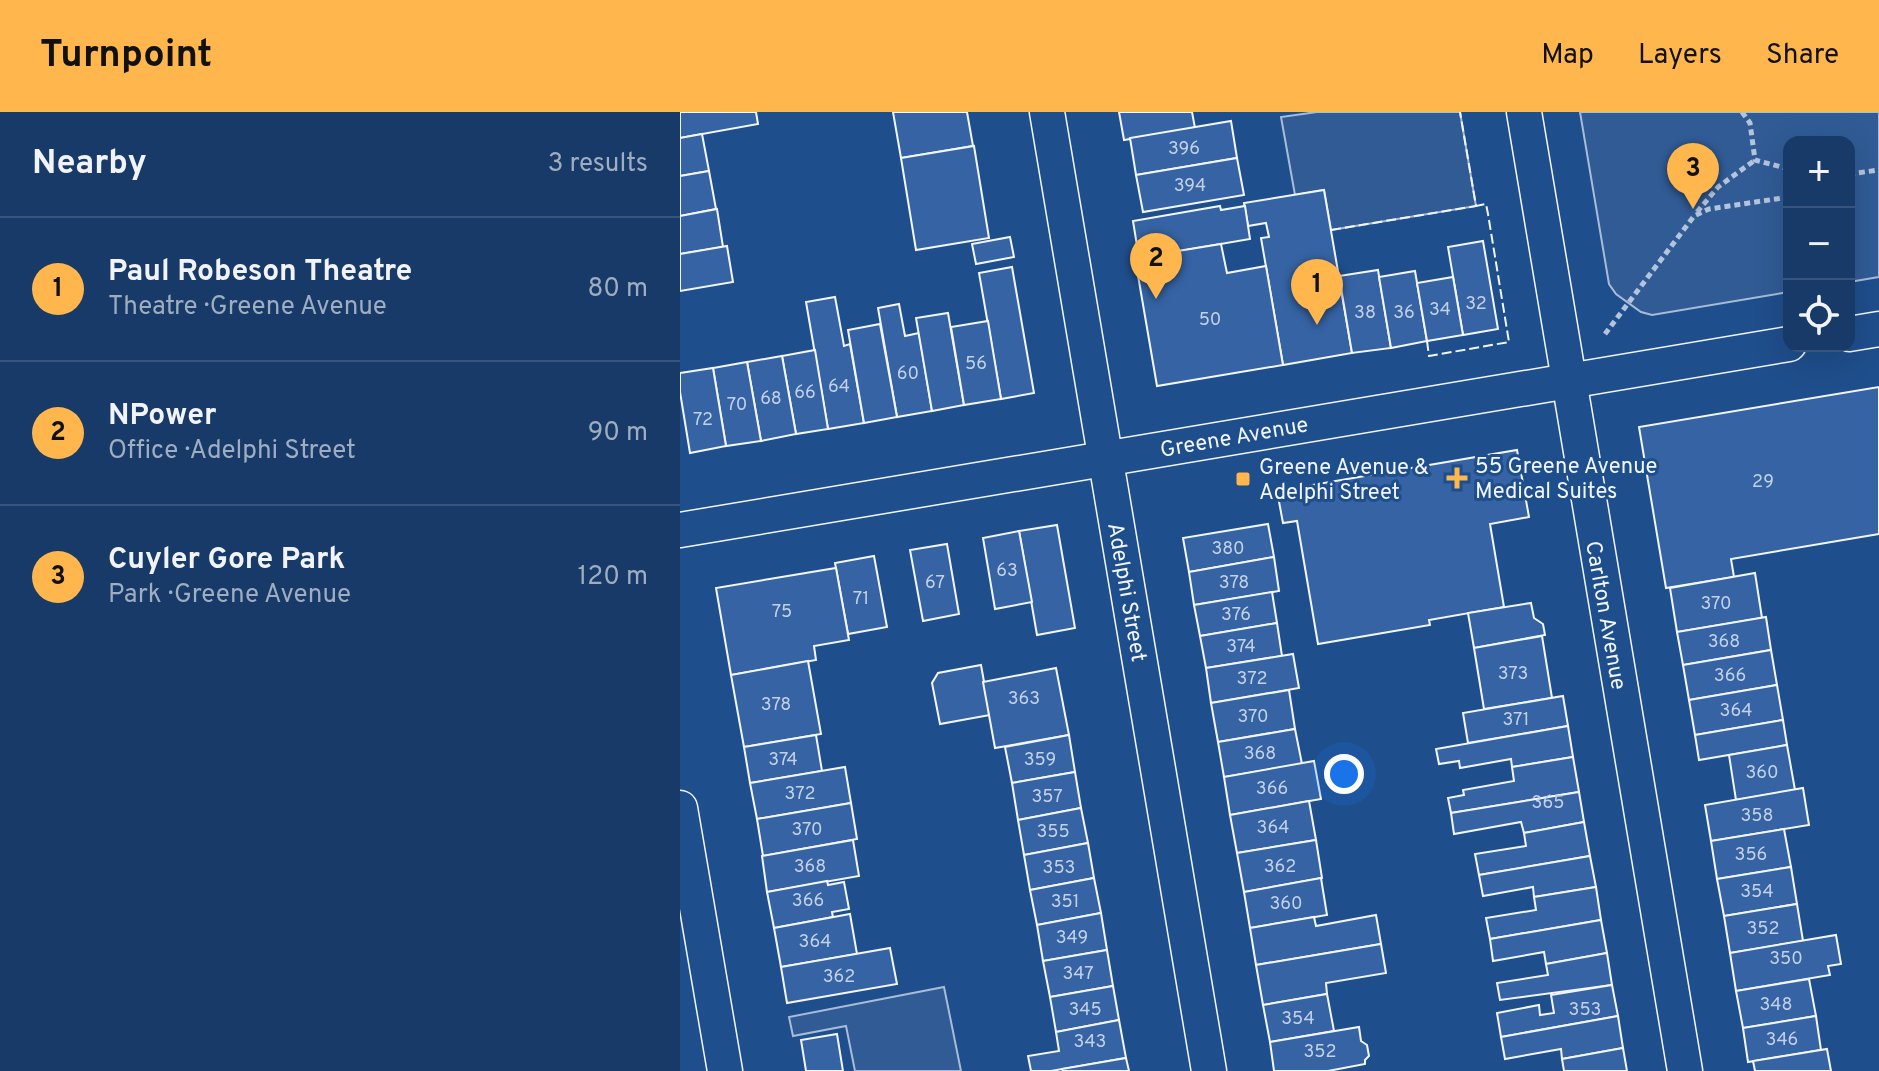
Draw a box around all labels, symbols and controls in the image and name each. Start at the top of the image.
text: Turnpoint [40,32,212,81]
text: Map [1541,38,1594,74]
text: Layers [1638,38,1722,74]
text: Share [1766,38,1839,74]
map controls [1783,136,1855,352]
button: + [1783,136,1855,208]
house number: 396 [1168,138,1200,161]
text: Nearby [32,143,147,186]
pin: 3 [1667,143,1719,209]
text: 3 results [548,148,648,181]
house number: 394 [1174,175,1206,198]
button: − [1783,208,1855,280]
pin: 2 [1130,233,1182,299]
text: Paul Robeson Theatre [108,254,412,291]
pin: 1 [1291,259,1343,325]
text: 1 [53,273,63,306]
text: 80 m [588,273,648,306]
button: locate [1783,280,1855,352]
text: Theatre · Greene Avenue [108,291,387,324]
house number: 32 [1465,293,1487,316]
house number: 34 [1429,299,1451,322]
house number: 38 [1354,302,1376,325]
house number: 36 [1393,302,1415,325]
house number: 50 [1199,309,1221,332]
house number: 56 [965,353,987,376]
house number: 60 [897,363,919,386]
house number: 64 [828,376,850,399]
house number: 66 [794,382,816,405]
house number: 68 [760,388,782,411]
house number: 70 [727,394,747,417]
text: NPower [108,398,217,435]
house number: 72 [693,409,713,432]
street label: Greene Avenue [1158,412,1311,465]
text: 2 [50,417,66,450]
text: 90 m [588,417,648,450]
text: Office · Adelphi Street [108,435,356,468]
place label: 55 Greene Avenue Medical Suites [1475,454,1657,506]
place label: Greene Avenue & Adelphi Street [1259,455,1429,507]
marker: 55 Greene Avenue Medical Suites [1446,467,1468,489]
marker: Greene Avenue & Adelphi Street [1234,470,1252,488]
house number: 29 [1752,471,1774,494]
street label: Adelphi Street [1100,521,1151,664]
house number: 380 [1211,538,1245,561]
street label: Carlton Avenue [1578,539,1631,692]
text: Cuyler Gore Park [108,542,345,579]
house number: 63 [996,560,1018,583]
text: 3 [50,561,66,594]
text: 120 m [578,561,648,594]
house number: 67 [925,572,945,595]
house number: 378 [1219,572,1249,595]
text: Park · Greene Avenue [108,579,351,612]
house number: 71 [853,588,869,611]
house number: 370 [1700,593,1732,616]
house number: 75 [772,601,792,624]
house number: 376 [1221,604,1251,627]
house number: 368 [1708,631,1740,654]
house number: 374 [1226,636,1256,659]
house number: 373 [1498,663,1528,686]
house number: 366 [1714,665,1746,688]
house number: 372 [1237,668,1267,691]
house number: 363 [1008,688,1040,711]
house number: 378 [761,694,791,717]
house number: 364 [1720,700,1752,723]
house number: 370 [1237,706,1269,729]
house number: 371 [1502,709,1530,732]
house number: 368 [1244,743,1276,766]
house number: 374 [768,749,798,772]
house number: 359 [1024,749,1056,772]
your location [1324,754,1364,794]
house number: 360 [1745,762,1779,785]
house number: 366 [1256,778,1288,801]
house number: 372 [785,783,815,806]
house number: 357 [1031,786,1063,809]
house number: 365 [1532,792,1564,815]
house number: 358 [1740,805,1774,828]
house number: 364 [1257,817,1289,840]
house number: 370 [791,819,823,842]
house number: 355 [1036,821,1070,844]
house number: 356 [1735,844,1767,867]
house number: 368 [794,856,826,879]
house number: 362 [1264,856,1296,879]
house number: 353 [1043,857,1075,880]
house number: 354 [1740,881,1774,904]
house number: 366 [792,890,824,913]
house number: 351 [1051,891,1079,914]
house number: 360 [1269,893,1303,916]
house number: 352 [1747,918,1779,941]
house number: 349 [1056,927,1088,950]
house number: 364 [799,931,831,954]
house number: 350 [1769,948,1803,971]
house number: 347 [1062,963,1094,986]
house number: 362 [823,966,855,989]
house number: 348 [1759,994,1793,1017]
house number: 345 [1068,999,1102,1022]
house number: 353 [1569,999,1601,1022]
house number: 354 [1281,1008,1315,1031]
house number: 346 [1766,1029,1798,1052]
house number: 343 [1074,1031,1106,1054]
house number: 352 [1304,1041,1336,1064]

